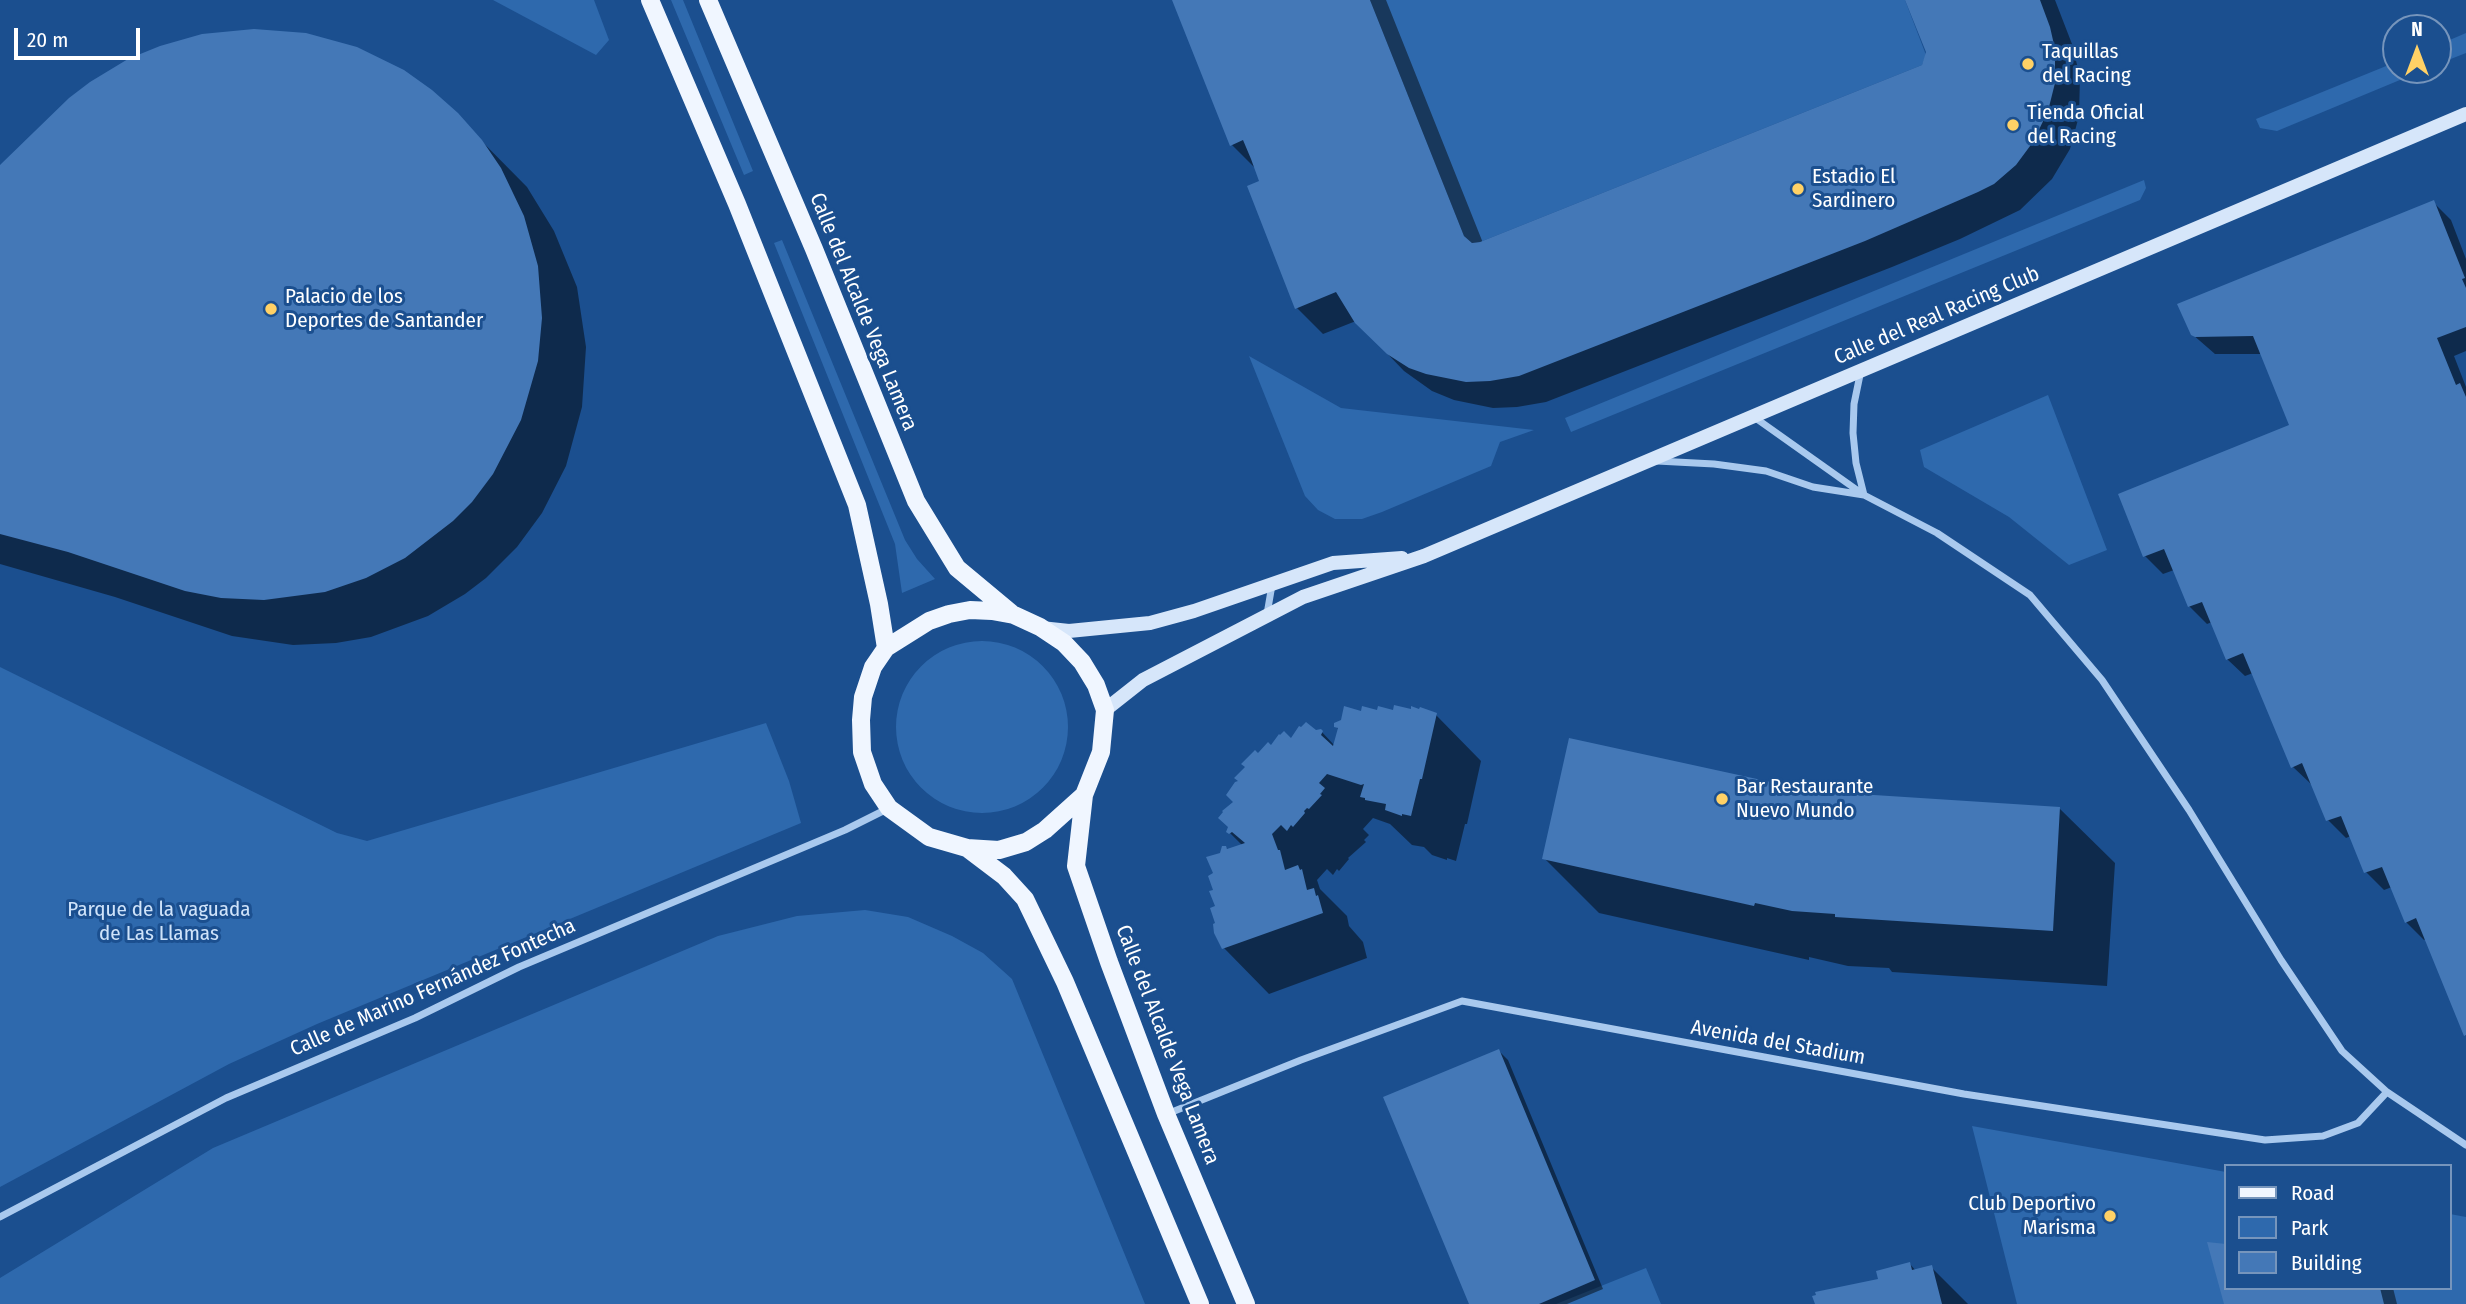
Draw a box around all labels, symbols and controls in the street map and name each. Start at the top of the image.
scale bar [18,14,144,58]
north arrow [2382,14,2452,84]
text: N [2411,18,2423,41]
text: 20 m [27,27,68,53]
place label: Taquillas del Racing [2042,39,2131,89]
marker: Taquillas del Racing [2020,56,2036,72]
place label: Tienda Oficial del Racing [2027,100,2144,150]
marker: Tienda Oficial del Racing [2005,117,2021,133]
place label: Estadio El Sardinero [1812,164,1895,214]
marker: Estadio El Sardinero [1790,181,1806,197]
street label: Calle del Alcalde Vega Lamera [804,189,922,435]
street label: Calle del Real Racing Club [1831,261,2043,371]
place label: Palacio de los Deportes de Santander [285,284,483,334]
marker: Palacio de los Deportes de Santander [263,301,279,317]
place label: Bar Restaurante Nuevo Mundo [1736,774,1873,824]
marker: Bar Restaurante Nuevo Mundo [1714,791,1730,807]
park label: Parque de la vaguada de Las Llamas [67,897,251,947]
street label: Calle de Marino Fernández Fontecha [287,914,579,1062]
street label: Calle del Alcalde Vega Lamera [1110,922,1224,1168]
street label: Avenida del Stadium [1689,1015,1867,1071]
legend [2224,1164,2452,1290]
text: Road [2291,1180,2335,1206]
place label: Club Deportivo Marisma [1968,1191,2096,1241]
marker: Club Deportivo Marisma [2102,1208,2118,1224]
text: Park [2291,1215,2328,1241]
text: Building [2291,1250,2362,1276]

